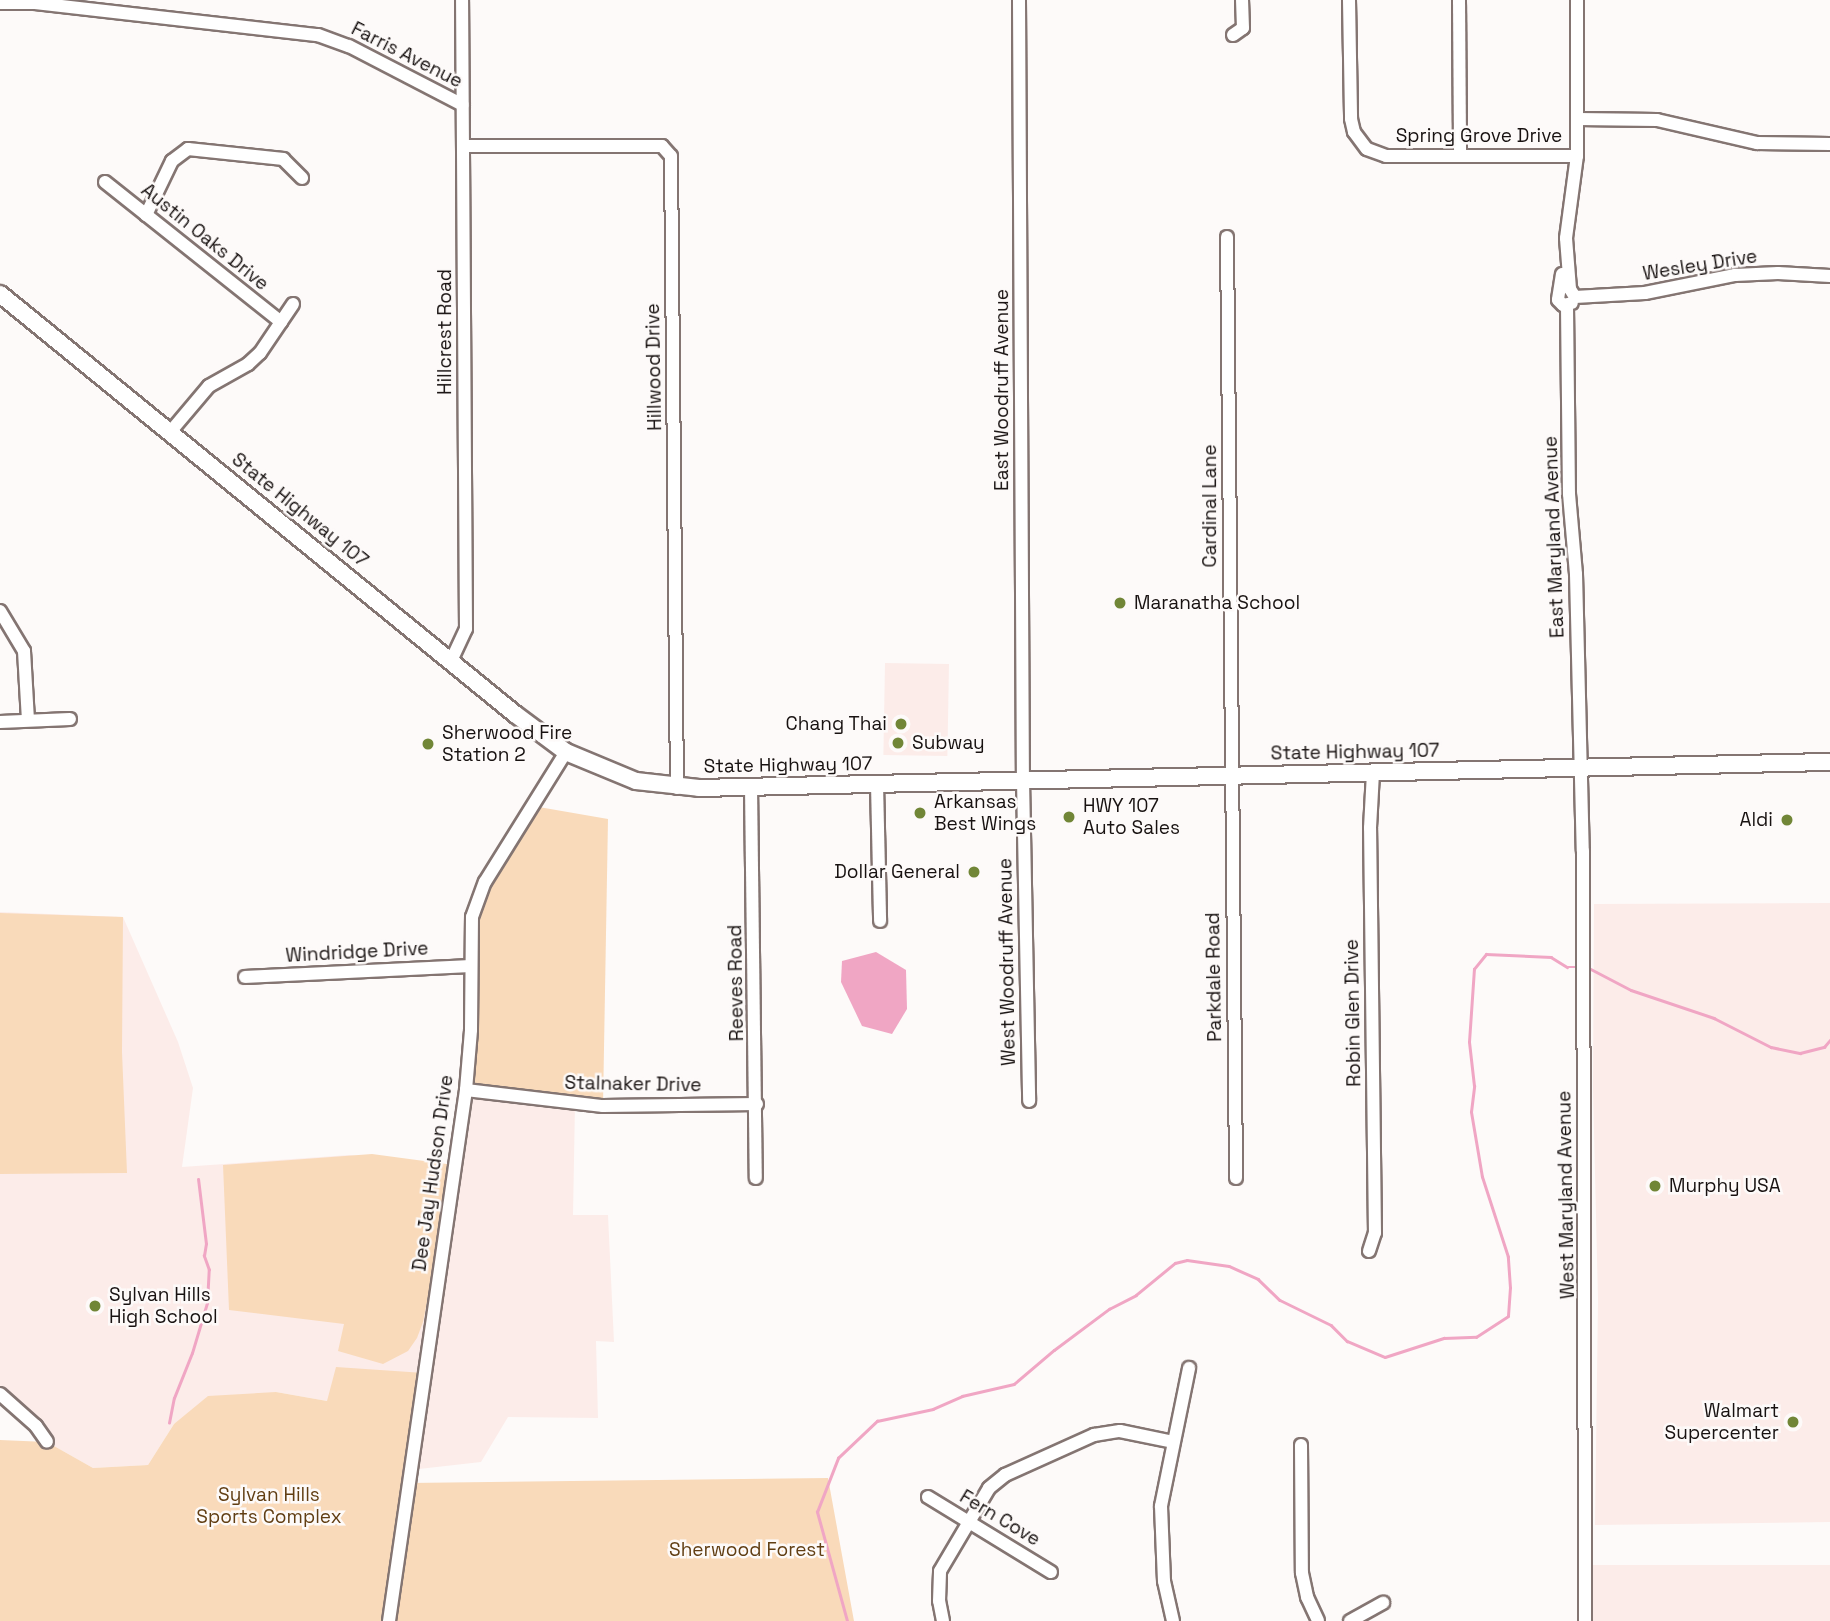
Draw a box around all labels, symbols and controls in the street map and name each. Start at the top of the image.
street label: Farris Avenue [347,17,467,93]
street label: Spring Grove Drive [1396,125,1562,147]
street label: Austin Oaks Drive [137,179,273,295]
street label: Wesley Drive [1641,245,1759,285]
street label: Hillcrest Road [434,269,456,395]
street label: East Woodruff Avenue [991,289,1013,491]
street label: Hillwood Drive [641,303,667,431]
street label: East Maryland Avenue [1539,435,1569,639]
street label: Cardinal Lane [1199,444,1221,568]
street label: State Highway 107 [227,448,373,572]
place label: Maranatha School [1134,592,1300,614]
marker: Maranatha School [1112,595,1128,611]
place label: Chang Thai [785,713,887,735]
marker: Chang Thai [893,716,909,732]
place label: Sherwood Fire Station 2 [442,722,572,766]
place label: Subway [912,732,985,754]
marker: Subway [890,735,906,751]
marker: Sherwood Fire Station 2 [420,736,436,752]
street label: State Highway 107 [1270,739,1440,765]
street label: State Highway 107 [703,752,873,778]
place label: Arkansas Best Wings [934,791,1036,835]
place label: HWY 107 Auto Sales [1083,795,1180,839]
marker: Arkansas Best Wings [912,805,928,821]
marker: HWY 107 Auto Sales [1061,809,1077,825]
place label: Aldi [1739,809,1773,831]
marker: Aldi [1779,812,1795,828]
street label: West Woodruff Avenue [994,858,1020,1066]
place label: Dollar General [834,861,960,883]
marker: Dollar General [966,864,982,880]
street label: Parkdale Road [1201,912,1227,1042]
street label: Reeves Road [724,924,748,1042]
street label: Windridge Drive [285,937,429,967]
street label: Robin Glen Drive [1340,939,1366,1087]
street label: Stalnaker Drive [564,1071,702,1097]
street label: Dee Jay Hudson Drive [408,1073,458,1273]
street label: West Maryland Avenue [1553,1091,1579,1299]
place label: Murphy USA [1669,1175,1781,1197]
marker: Murphy USA [1647,1178,1663,1194]
place label: Sylvan Hills High School [109,1284,218,1328]
marker: Sylvan Hills High School [87,1298,103,1314]
place label: Walmart Supercenter [1665,1400,1779,1444]
marker: Walmart Supercenter [1785,1414,1801,1430]
park label: Sylvan Hills Sports Complex [196,1484,342,1528]
street label: Fern Cove [956,1485,1044,1551]
park label: Sherwood Forest [669,1539,825,1561]

